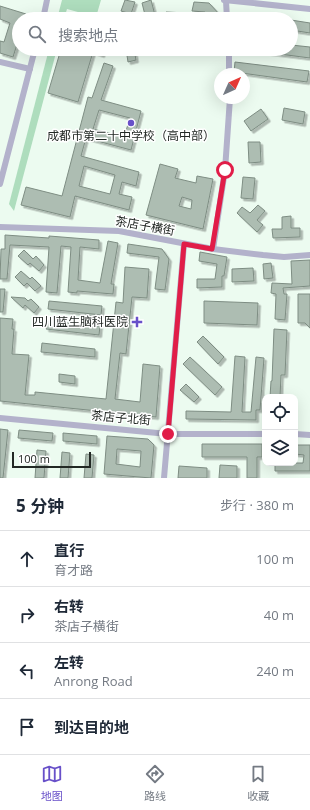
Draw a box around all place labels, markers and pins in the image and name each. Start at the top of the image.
marker: 成都市第二十中学校（高中部） [126,118,136,128]
place label: 成都市第二十中学校（高中部） [47,127,215,144]
place label: 四川蓝生脑科医院 [32,313,128,330]
marker: 四川蓝生脑科医院 [131,316,143,328]

